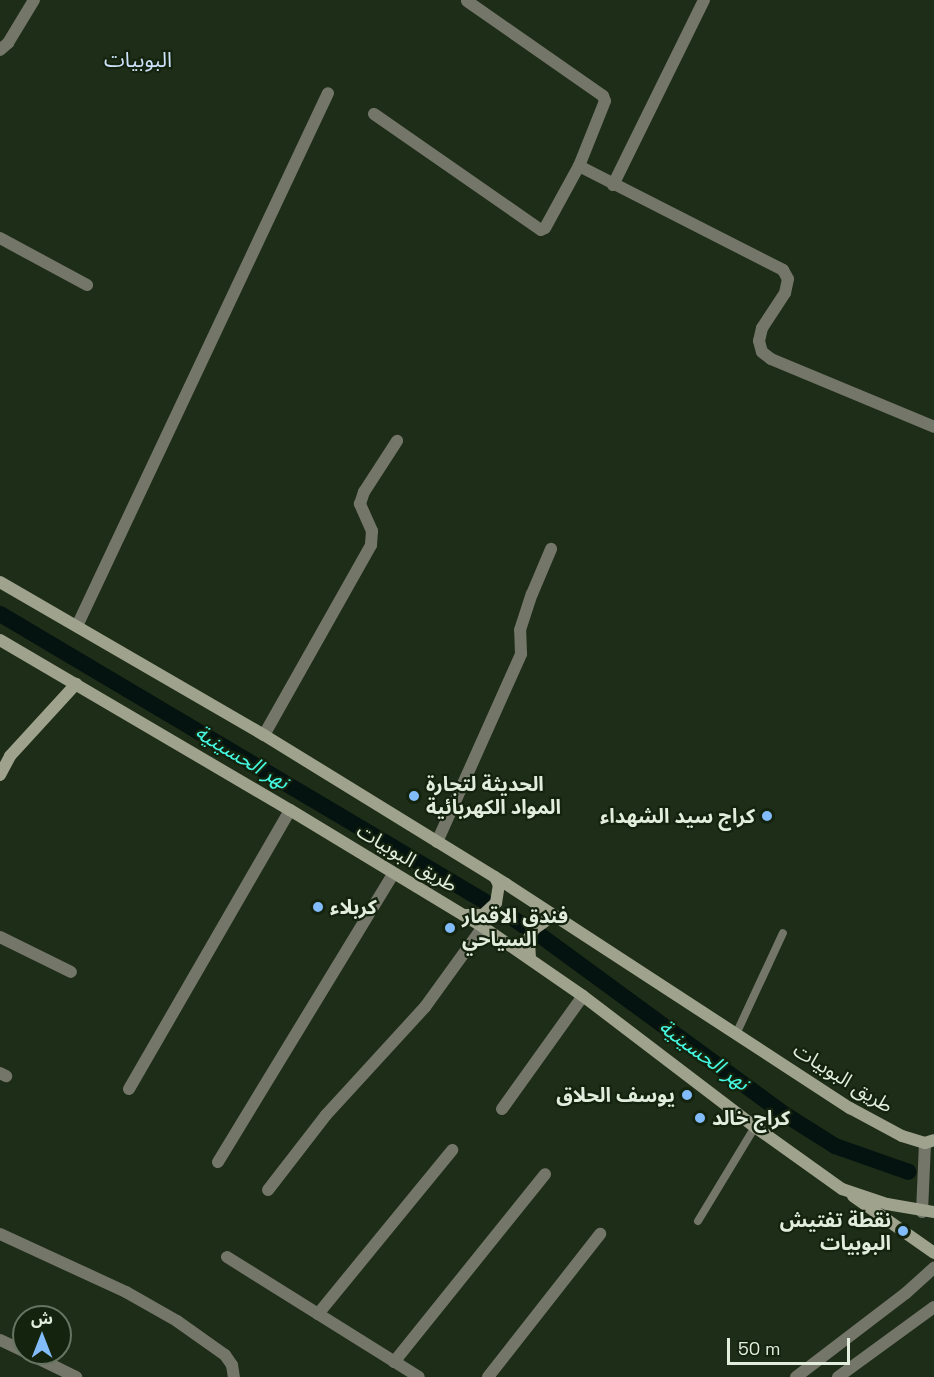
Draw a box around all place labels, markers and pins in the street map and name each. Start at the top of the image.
place label: الحديثة لتجارة المواد الكهربائية [426,772,561,819]
marker: الحديثة لتجارة المواد الكهربائية [407,789,421,803]
place label: كراج سيد الشهداء [600,804,755,828]
marker: كراج سيد الشهداء [760,809,774,823]
place label: كربلاء [330,895,377,919]
marker: كربلاء [311,900,325,914]
place label: فندق الاقمار السياحي [462,904,568,951]
marker: فندق الاقمار السياحي [443,921,457,935]
place label: يوسف الحلاق [556,1083,675,1107]
marker: يوسف الحلاق [680,1088,694,1102]
place label: كراج خالد [712,1106,790,1130]
marker: كراج خالد [693,1111,707,1125]
place label: نقطة تفتيش البوبيات [780,1208,891,1255]
marker: نقطة تفتيش البوبيات [896,1224,910,1238]

